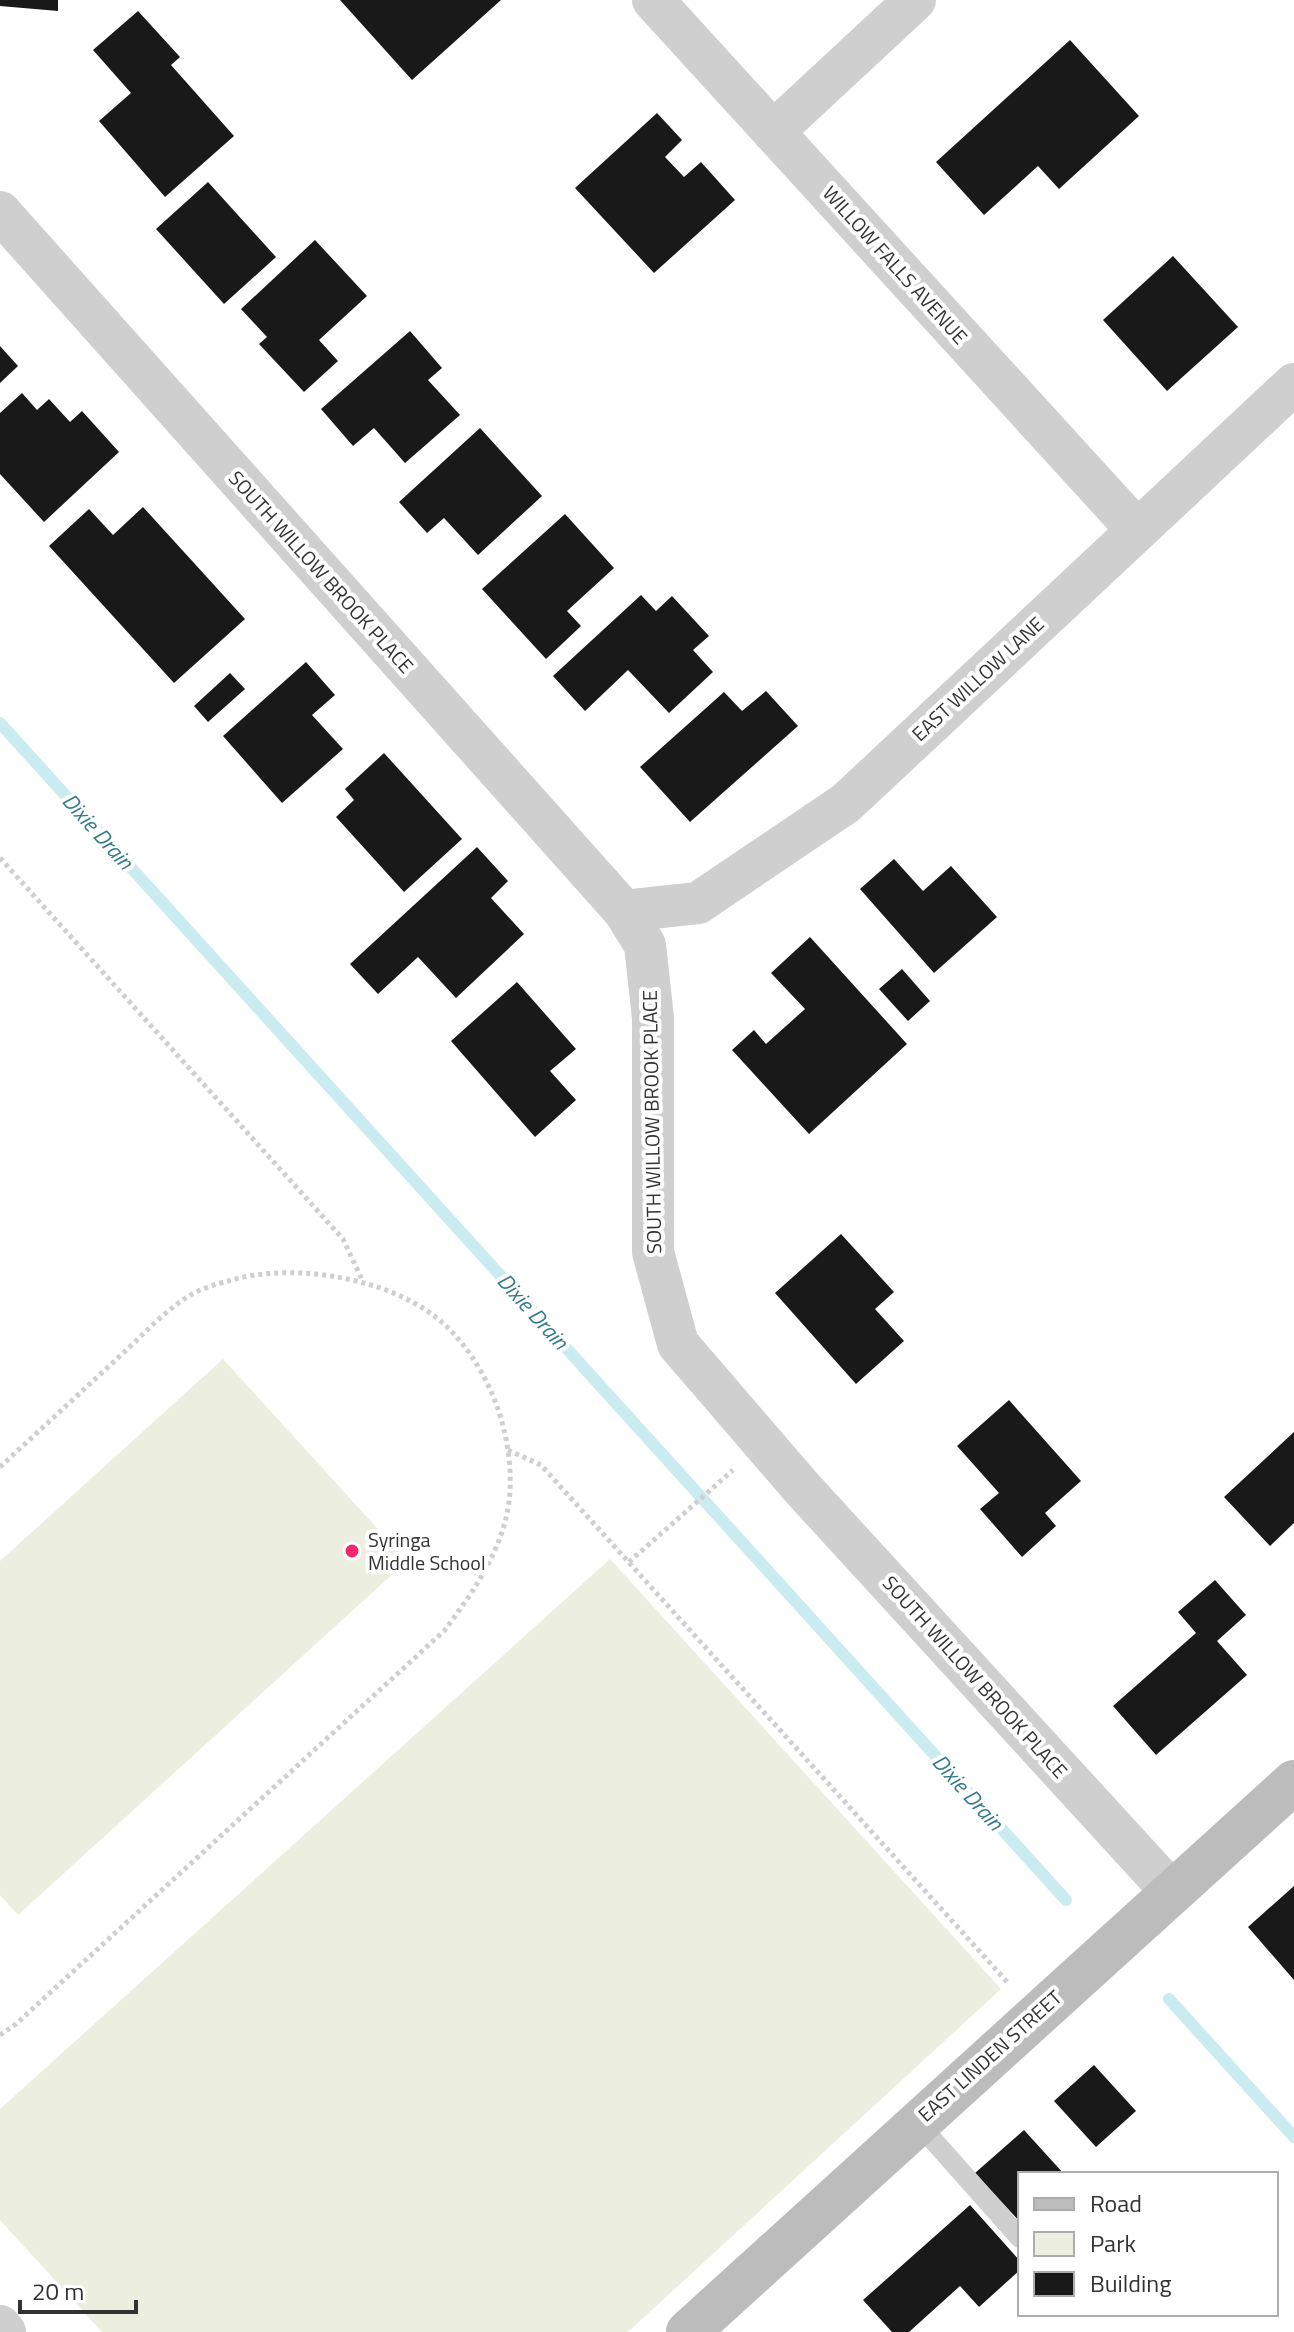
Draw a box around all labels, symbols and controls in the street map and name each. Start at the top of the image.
street label: WILLOW FALLS AVENUE [815,178,975,351]
street label: SOUTH WILLOW BROOK PLACE [222,463,421,680]
street label: EAST WILLOW LANE [904,609,1051,748]
water label: Dixie Drain [54,785,142,878]
street label: SOUTH WILLOW BROOK PLACE [634,990,669,1254]
water label: Dixie Drain [489,1265,577,1358]
place label: Syringa Middle School [368,1524,486,1578]
marker: Syringa Middle School [343,1542,361,1560]
street label: SOUTH WILLOW BROOK PLACE [876,1568,1075,1785]
water label: Dixie Drain [924,1746,1012,1839]
street label: EAST LINDEN STREET [911,1982,1069,2129]
legend [1018,2172,1278,2316]
text: Road [1090,2185,1142,2221]
text: Park [1090,2225,1136,2261]
scale bar [20,2264,136,2314]
text: Building [1090,2265,1172,2301]
text: 20 m [32,2273,84,2309]

